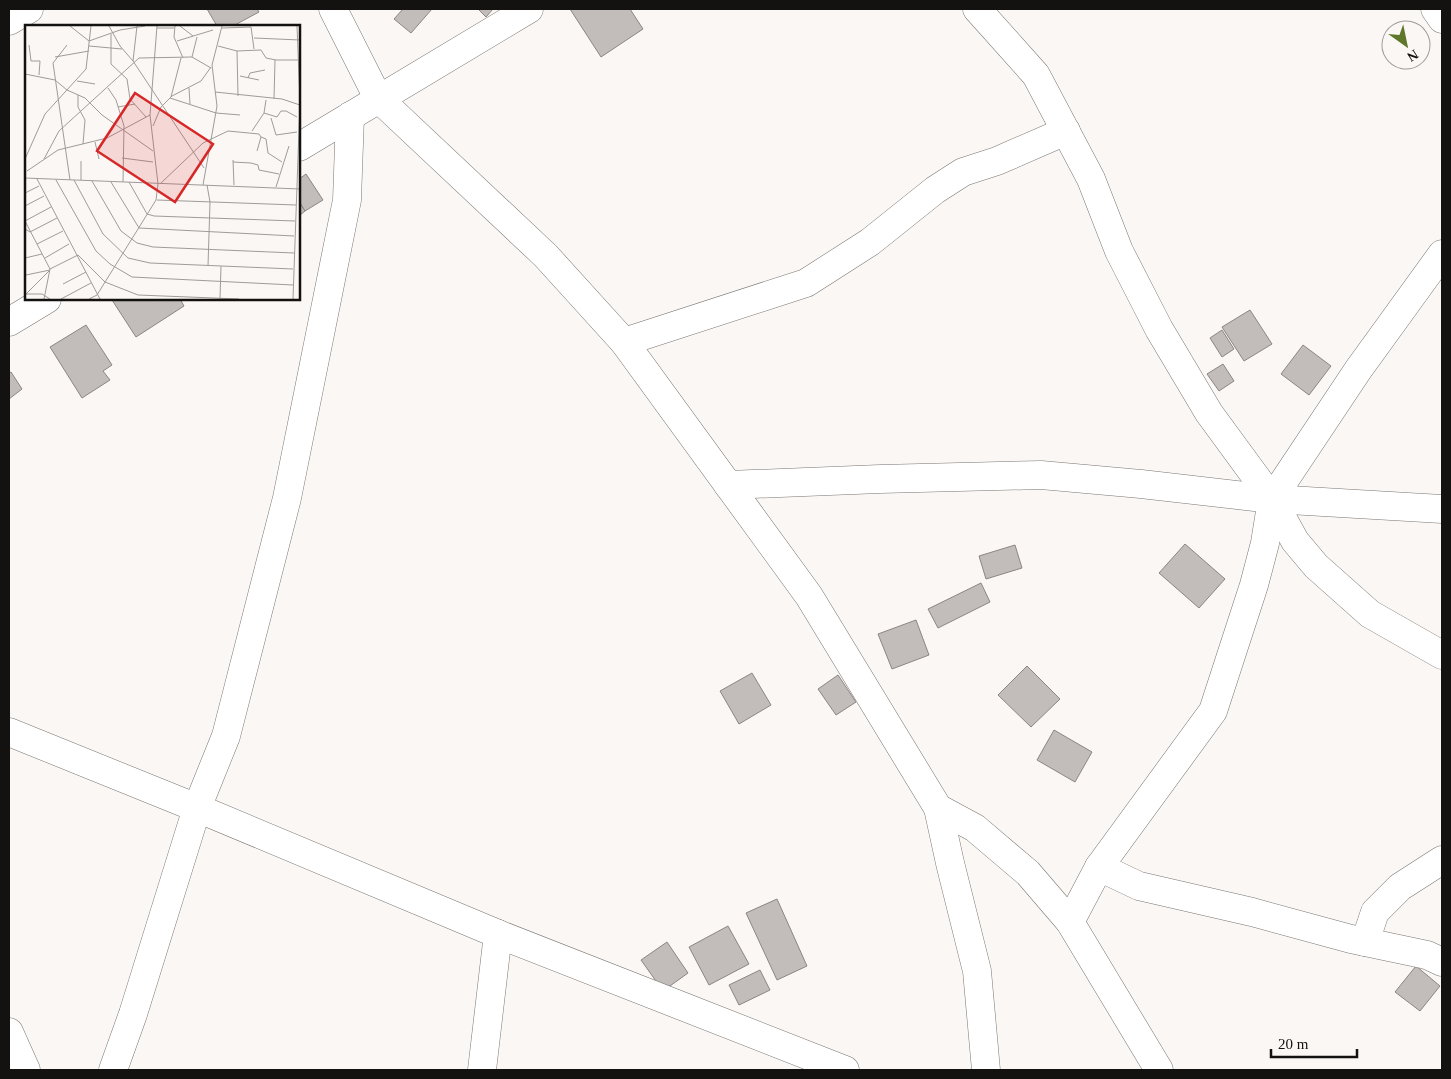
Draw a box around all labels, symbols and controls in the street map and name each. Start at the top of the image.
north arrow [1381,20,1431,70]
inset map [25,25,300,300]
text: N [1404,46,1421,65]
scale bar [1271,1026,1357,1058]
text: 20 m [1278,1036,1309,1052]

